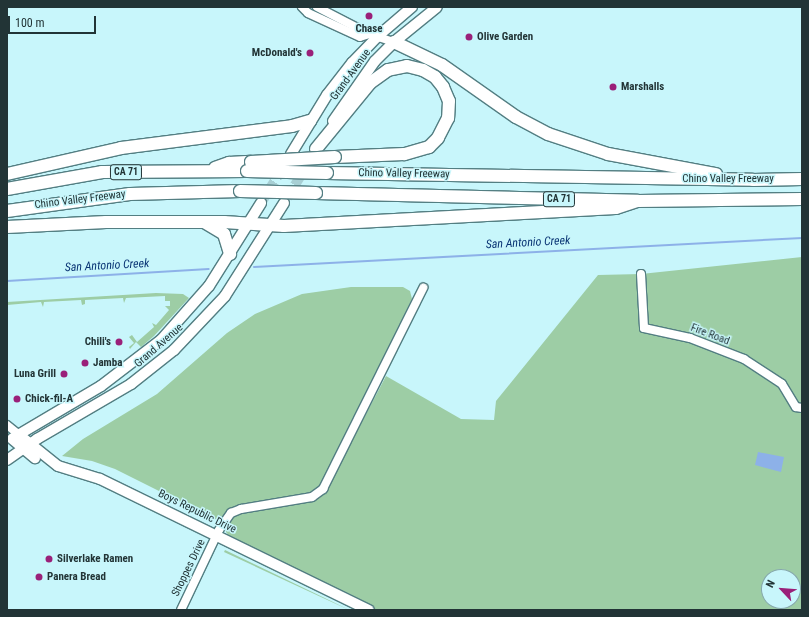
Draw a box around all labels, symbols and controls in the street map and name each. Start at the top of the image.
scale bar [10,8,98,34]
marker: Chase [364,11,374,21]
text: 100 m [15,16,45,30]
place label: Chase [355,22,383,36]
place label: Olive Garden [477,30,533,44]
marker: Olive Garden [464,32,474,42]
place label: McDonald's [252,46,302,60]
street label: Grand Avenue [328,47,374,103]
marker: McDonald's [305,48,315,58]
place label: Marshalls [621,80,664,94]
marker: Marshalls [608,82,618,92]
road number: CA 71 [109,164,143,180]
street label: Chino Valley Freeway [358,167,450,181]
street label: Chino Valley Freeway [682,172,774,186]
street label: Chino Valley Freeway [34,188,126,212]
road number: CA 71 [542,191,576,207]
water label: San Antonio Creek [485,234,571,252]
water label: San Antonio Creek [64,257,150,275]
street label: Grand Avenue [132,321,186,371]
street label: Fire Road [689,322,731,348]
place label: Chili's [85,335,111,349]
marker: Chili's [114,337,124,347]
place label: Jamba [93,356,122,370]
marker: Jamba [80,358,90,368]
place label: Luna Grill [14,367,56,381]
marker: Luna Grill [59,369,69,379]
place label: Chick-fil-A [25,392,73,406]
marker: Chick-fil-A [12,394,22,404]
street label: Boys Republic Drive [156,487,238,537]
street label: Shoppes Drive [169,537,209,599]
place label: Silverlake Ramen [57,552,133,566]
marker: Silverlake Ramen [44,554,54,564]
north arrow [761,569,801,609]
place label: Panera Bread [47,570,106,584]
marker: Panera Bread [34,572,44,582]
text: N [763,578,778,590]

